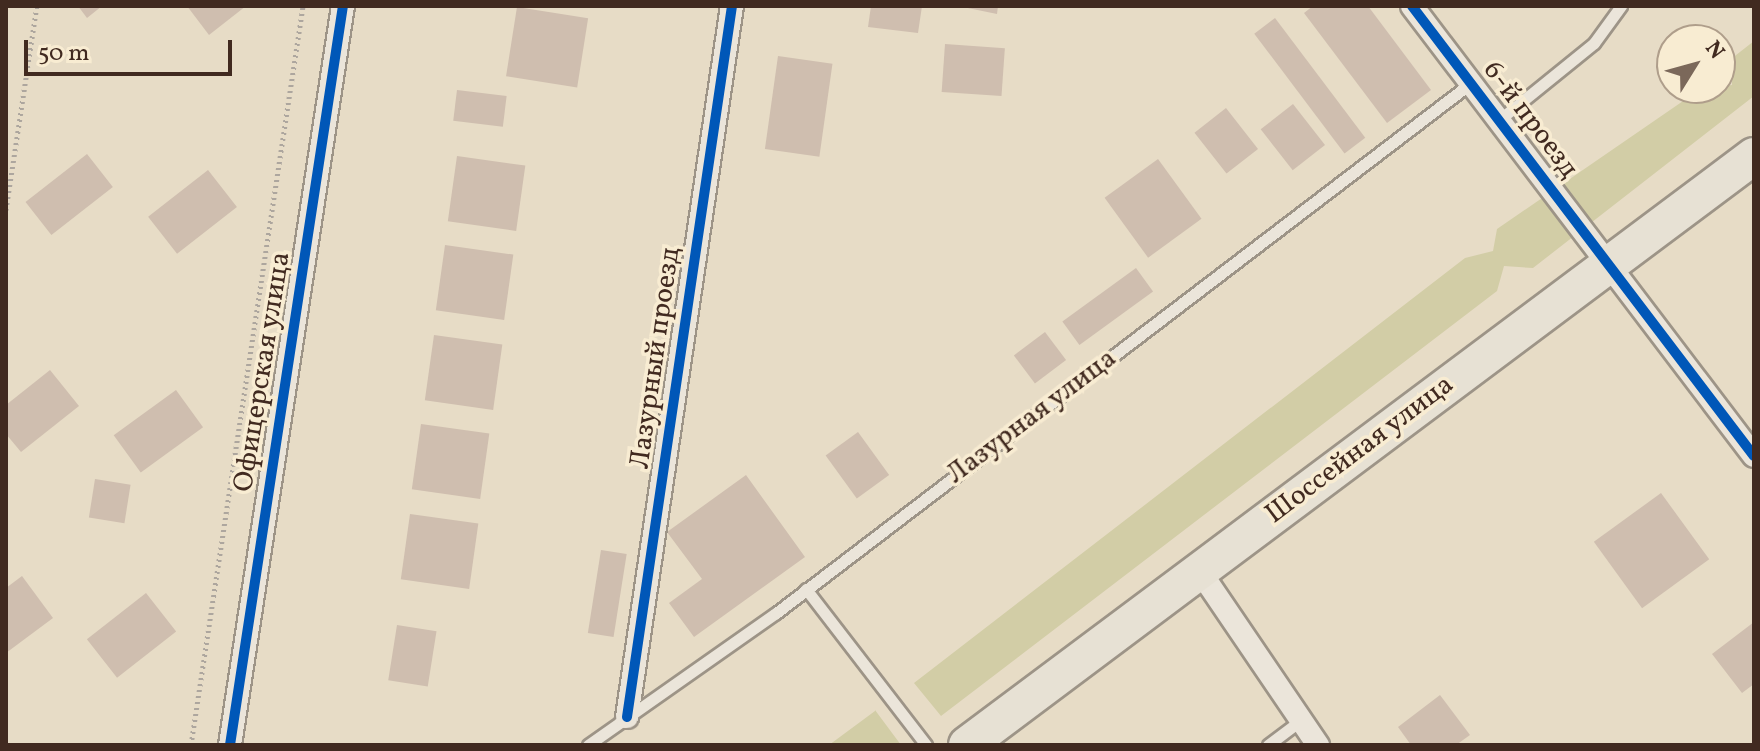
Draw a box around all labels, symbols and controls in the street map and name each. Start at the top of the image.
scale bar [28,24,236,74]
north arrow [1656,24,1736,104]
text: N [1697,35,1731,66]
text: 50 m [38,37,90,71]
street label: 6-й проезд [1475,55,1585,185]
street label: Лазурный проезд [624,245,688,471]
street label: Офицерская улица [227,249,299,495]
street label: Лазурная улица [940,342,1124,492]
street label: Шоссейная улица [1259,368,1461,532]

